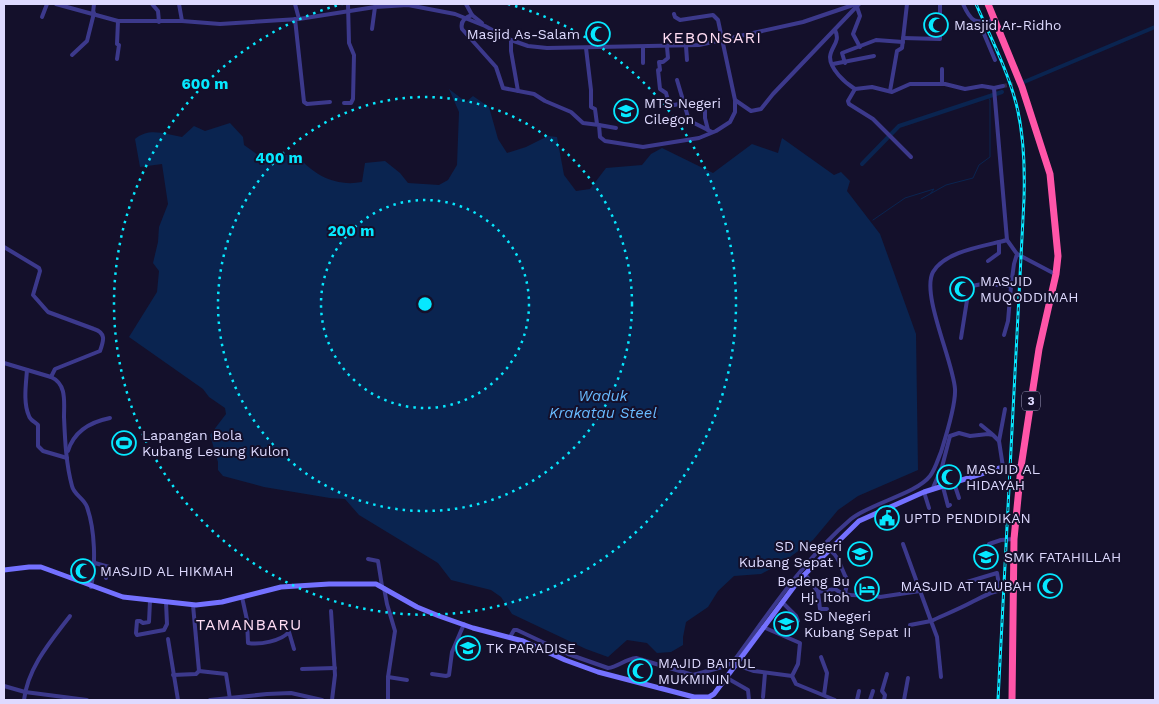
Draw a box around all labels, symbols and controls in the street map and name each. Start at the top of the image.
mosque icon: Masjid Ar-Ridho [923,12,949,38]
place label: Masjid Ar-Ridho [954,17,1062,33]
mosque icon: Masjid As-Salam [585,21,611,47]
place label: Masjid As-Salam [467,26,580,42]
district label: KEBONSARI [662,28,762,47]
text: 600 m [182,75,228,93]
place label: MTS Negeri Cilegon [644,95,721,127]
school or university icon: MTS Negeri Cilegon [613,98,639,124]
text: 400 m [255,149,303,167]
text: 200 m [328,222,374,240]
place label: MASJID MUQODDIMAH [980,273,1079,305]
mosque icon: MASJID MUQODDIMAH [949,276,975,302]
centre of rings [416,295,434,313]
water label: Waduk Krakatau Steel [549,387,657,422]
road number: 3 [1022,392,1040,411]
place label: Lapangan Bola Kubang Lesung Kulon [142,427,289,459]
sports icon: Lapangan Bola Kubang Lesung Kulon [111,430,137,456]
place label: MASJID AL HIDAYAH [966,461,1040,493]
mosque icon: MASJID AL HIDAYAH [936,464,962,490]
public building icon: UPTD PENDIDIKAN [874,505,900,531]
place label: UPTD PENDIDIKAN [904,510,1031,526]
place label: SD Negeri Kubang Sepat I [739,538,842,570]
school or university icon: SD Negeri Kubang Sepat I [847,541,873,567]
school or university icon: SMK FATAHILLAH [973,544,999,570]
place label: SMK FATAHILLAH [1004,549,1121,565]
mosque icon: MASJID AL HIKMAH [70,558,96,584]
place label: MASJID AL HIKMAH [100,563,234,579]
place label: Bedeng Bu Hj. Itoh [777,573,850,605]
mosque icon: MASJID AT TAUBAH [1037,573,1063,599]
hotel icon: Bedeng Bu Hj. Itoh [854,576,880,602]
place label: MASJID AT TAUBAH [901,578,1032,594]
place label: SD Negeri Kubang Sepat II [804,608,911,640]
school or university icon: SD Negeri Kubang Sepat II [773,611,799,637]
district label: TAMANBARU [196,615,302,634]
school or university icon: TK PARADISE [455,635,481,661]
place label: TK PARADISE [486,640,576,656]
place label: MAJID BAITUL MUKMININ [658,655,755,687]
mosque icon: MAJID BAITUL MUKMININ [627,658,653,684]

